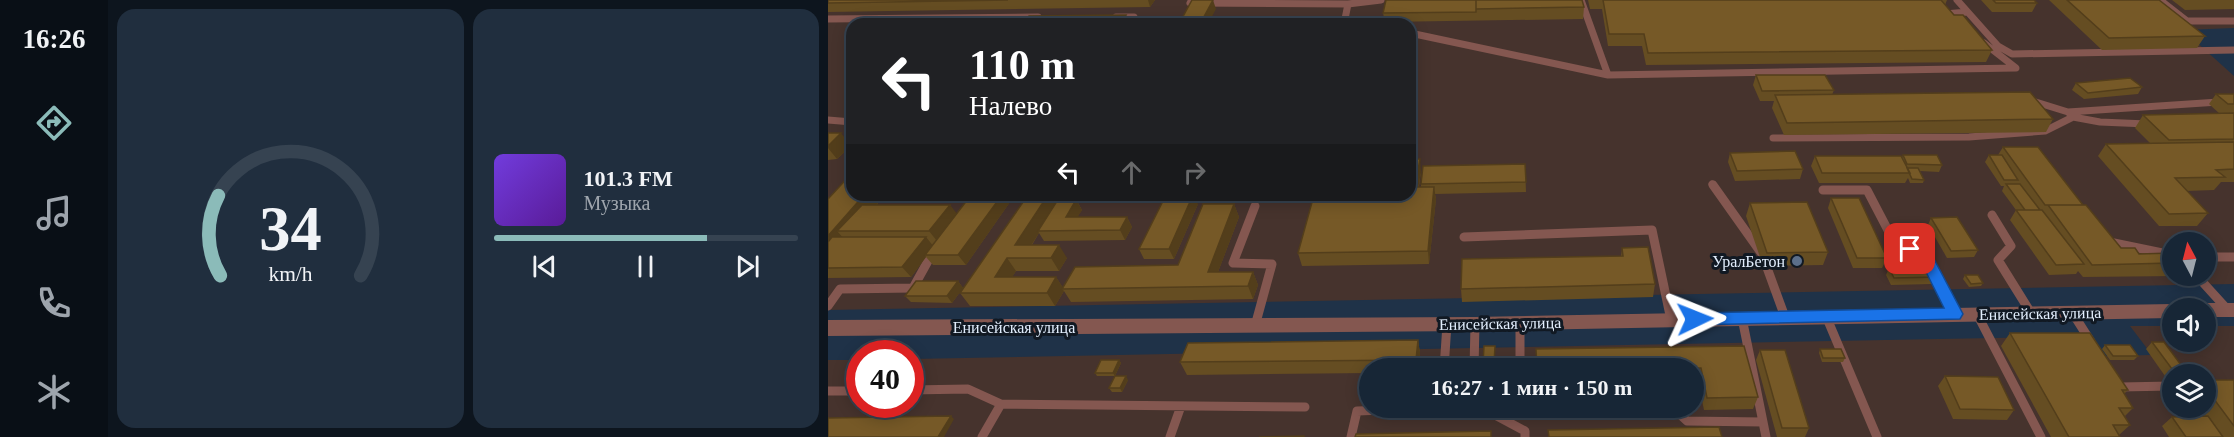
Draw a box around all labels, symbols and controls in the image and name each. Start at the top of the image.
text: 16:26 [23,24,86,54]
icon: left [870,42,948,120]
text: 110 m [969,42,1075,88]
text: Налево [969,91,1052,121]
icon: directions [33,102,75,144]
icon: left [1052,156,1085,189]
icon: ahead [1115,156,1148,189]
icon: right [1178,156,1211,189]
text: 101.3 FM [584,166,673,191]
icon: music [33,192,75,234]
text: Музыка [584,192,650,214]
text: 34 [259,194,321,263]
pin [1884,223,1935,274]
icon: arrive [1893,232,1926,265]
north arrow [2162,232,2216,286]
map controls [2162,232,2216,418]
icon: previous [528,250,561,283]
icon: pause [629,250,662,283]
icon: next [731,250,764,283]
place label: УралБетон [1712,253,1785,271]
marker: УралБетон [1790,254,1804,268]
text: km/h [268,262,313,286]
icon: phone [33,282,75,324]
position arrow [1663,287,1727,351]
button: sound [2162,298,2216,352]
street label: Енисейская улица [1979,304,2101,324]
street label: Енисейская улица [1439,314,1561,334]
street label: Енисейская улица [953,319,1075,337]
speed limit sign: 40 [846,340,924,418]
button: layers [2162,364,2216,418]
icon: climate [33,371,75,413]
text: 16:27 · 1 мин · 150 m [1431,375,1632,400]

